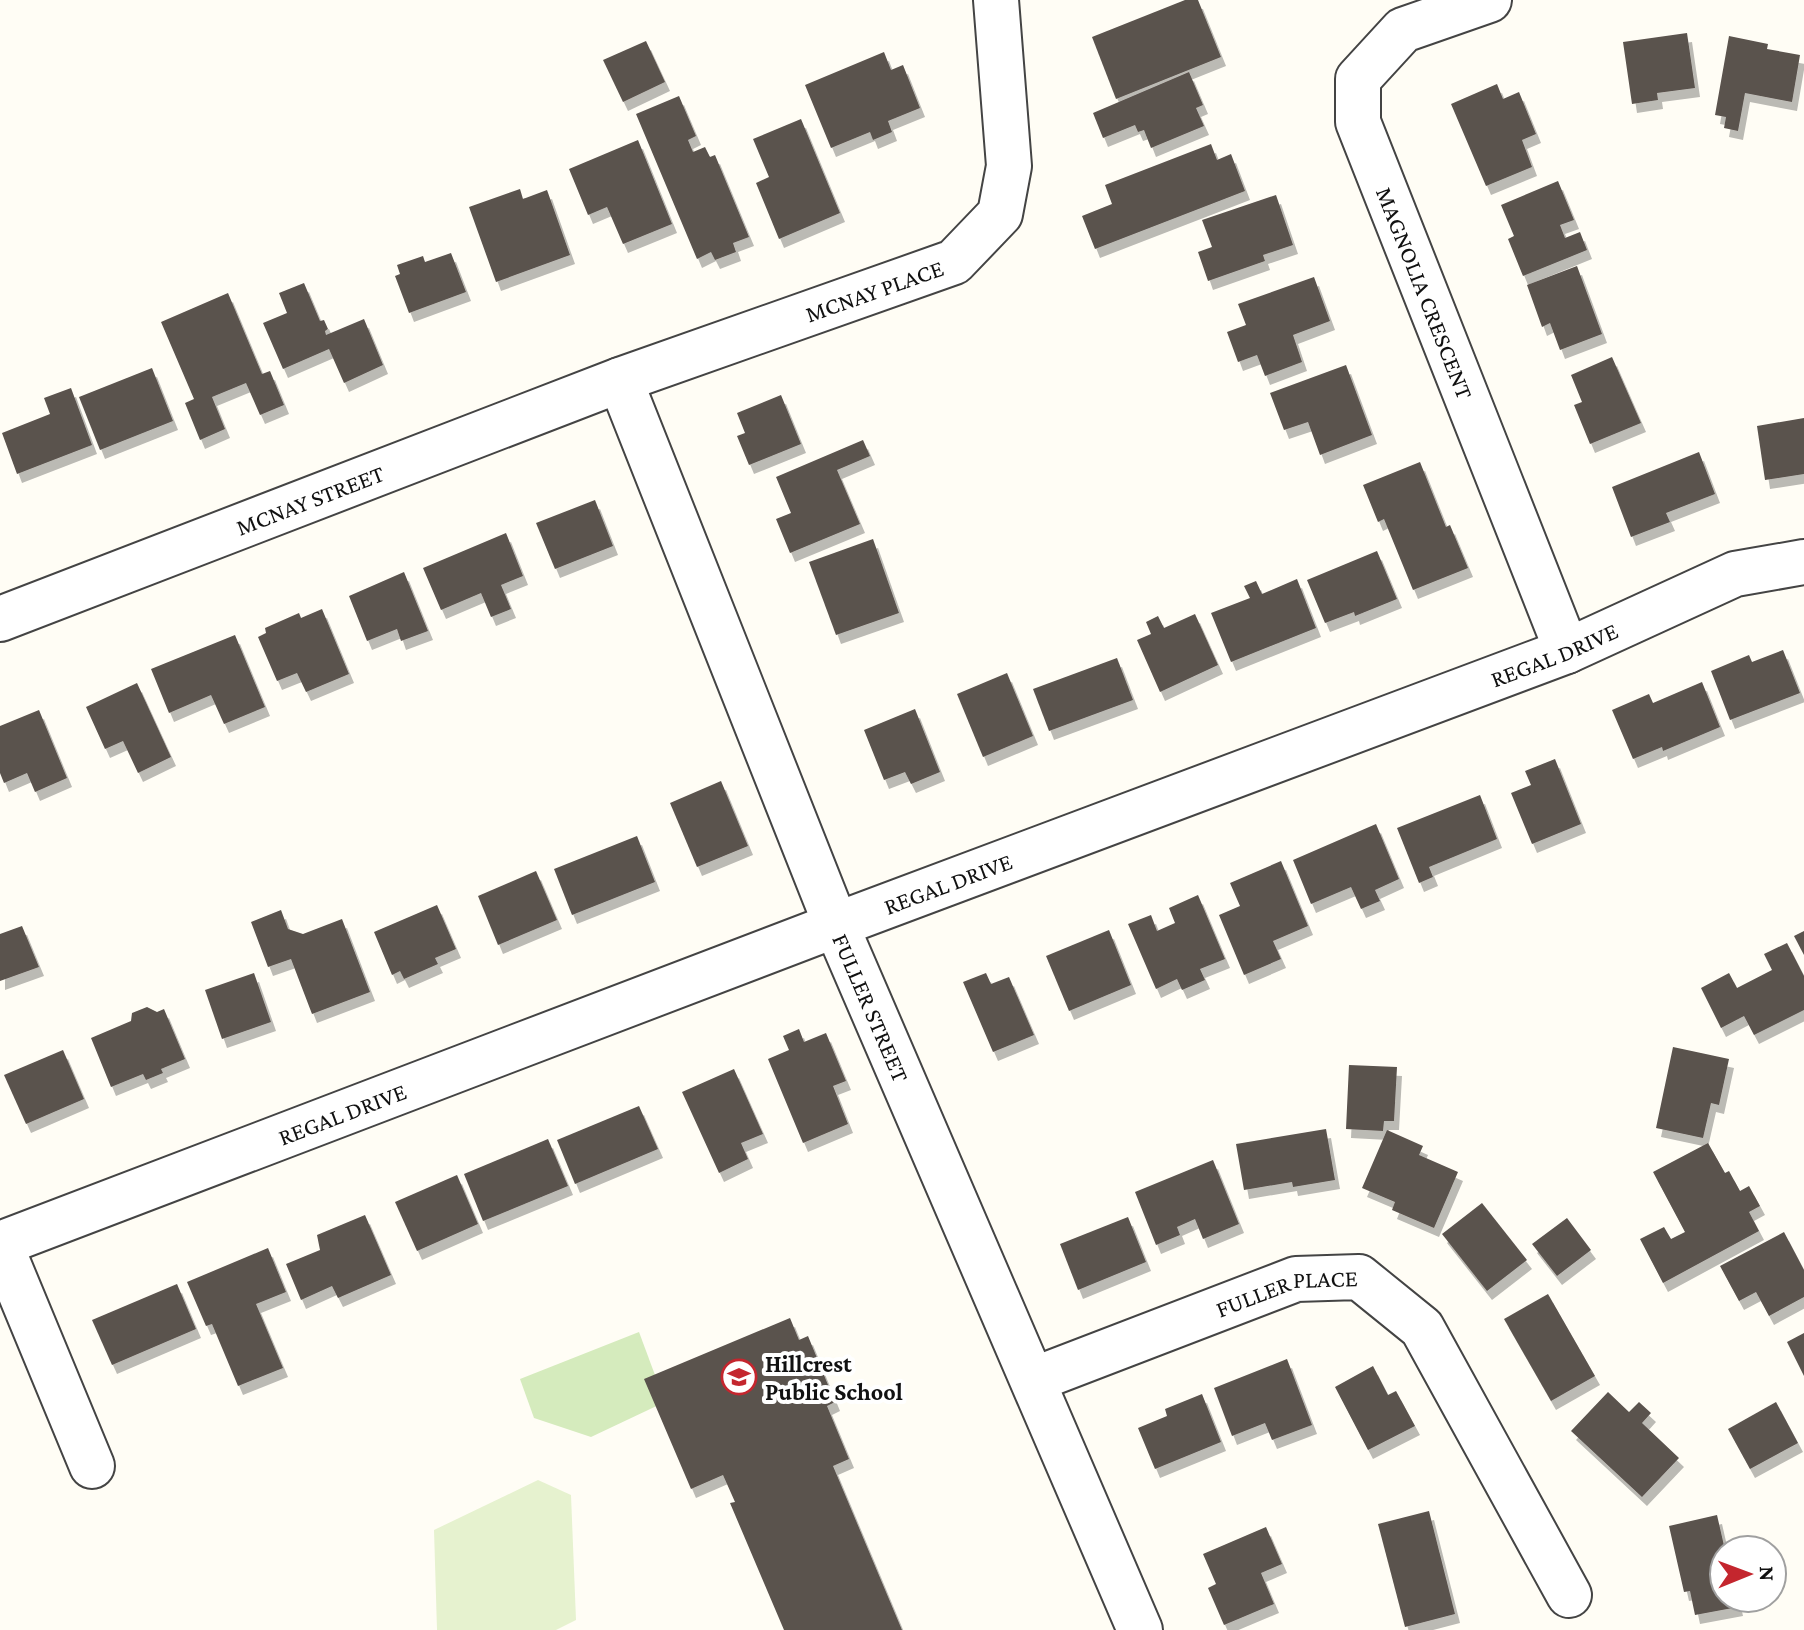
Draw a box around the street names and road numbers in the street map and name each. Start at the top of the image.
street label: MAGNOLIA CRESCENT [1371,183,1479,402]
street label: MCNAY PLACE [802,253,947,327]
street label: MCNAY STREET [232,459,388,540]
street label: REGAL DRIVE [1487,616,1622,692]
street label: REGAL DRIVE [880,847,1015,919]
street label: FULLER STREET [828,929,915,1086]
street label: REGAL DRIVE [274,1077,410,1150]
street label: FULLER PLACE [1212,1264,1358,1322]

